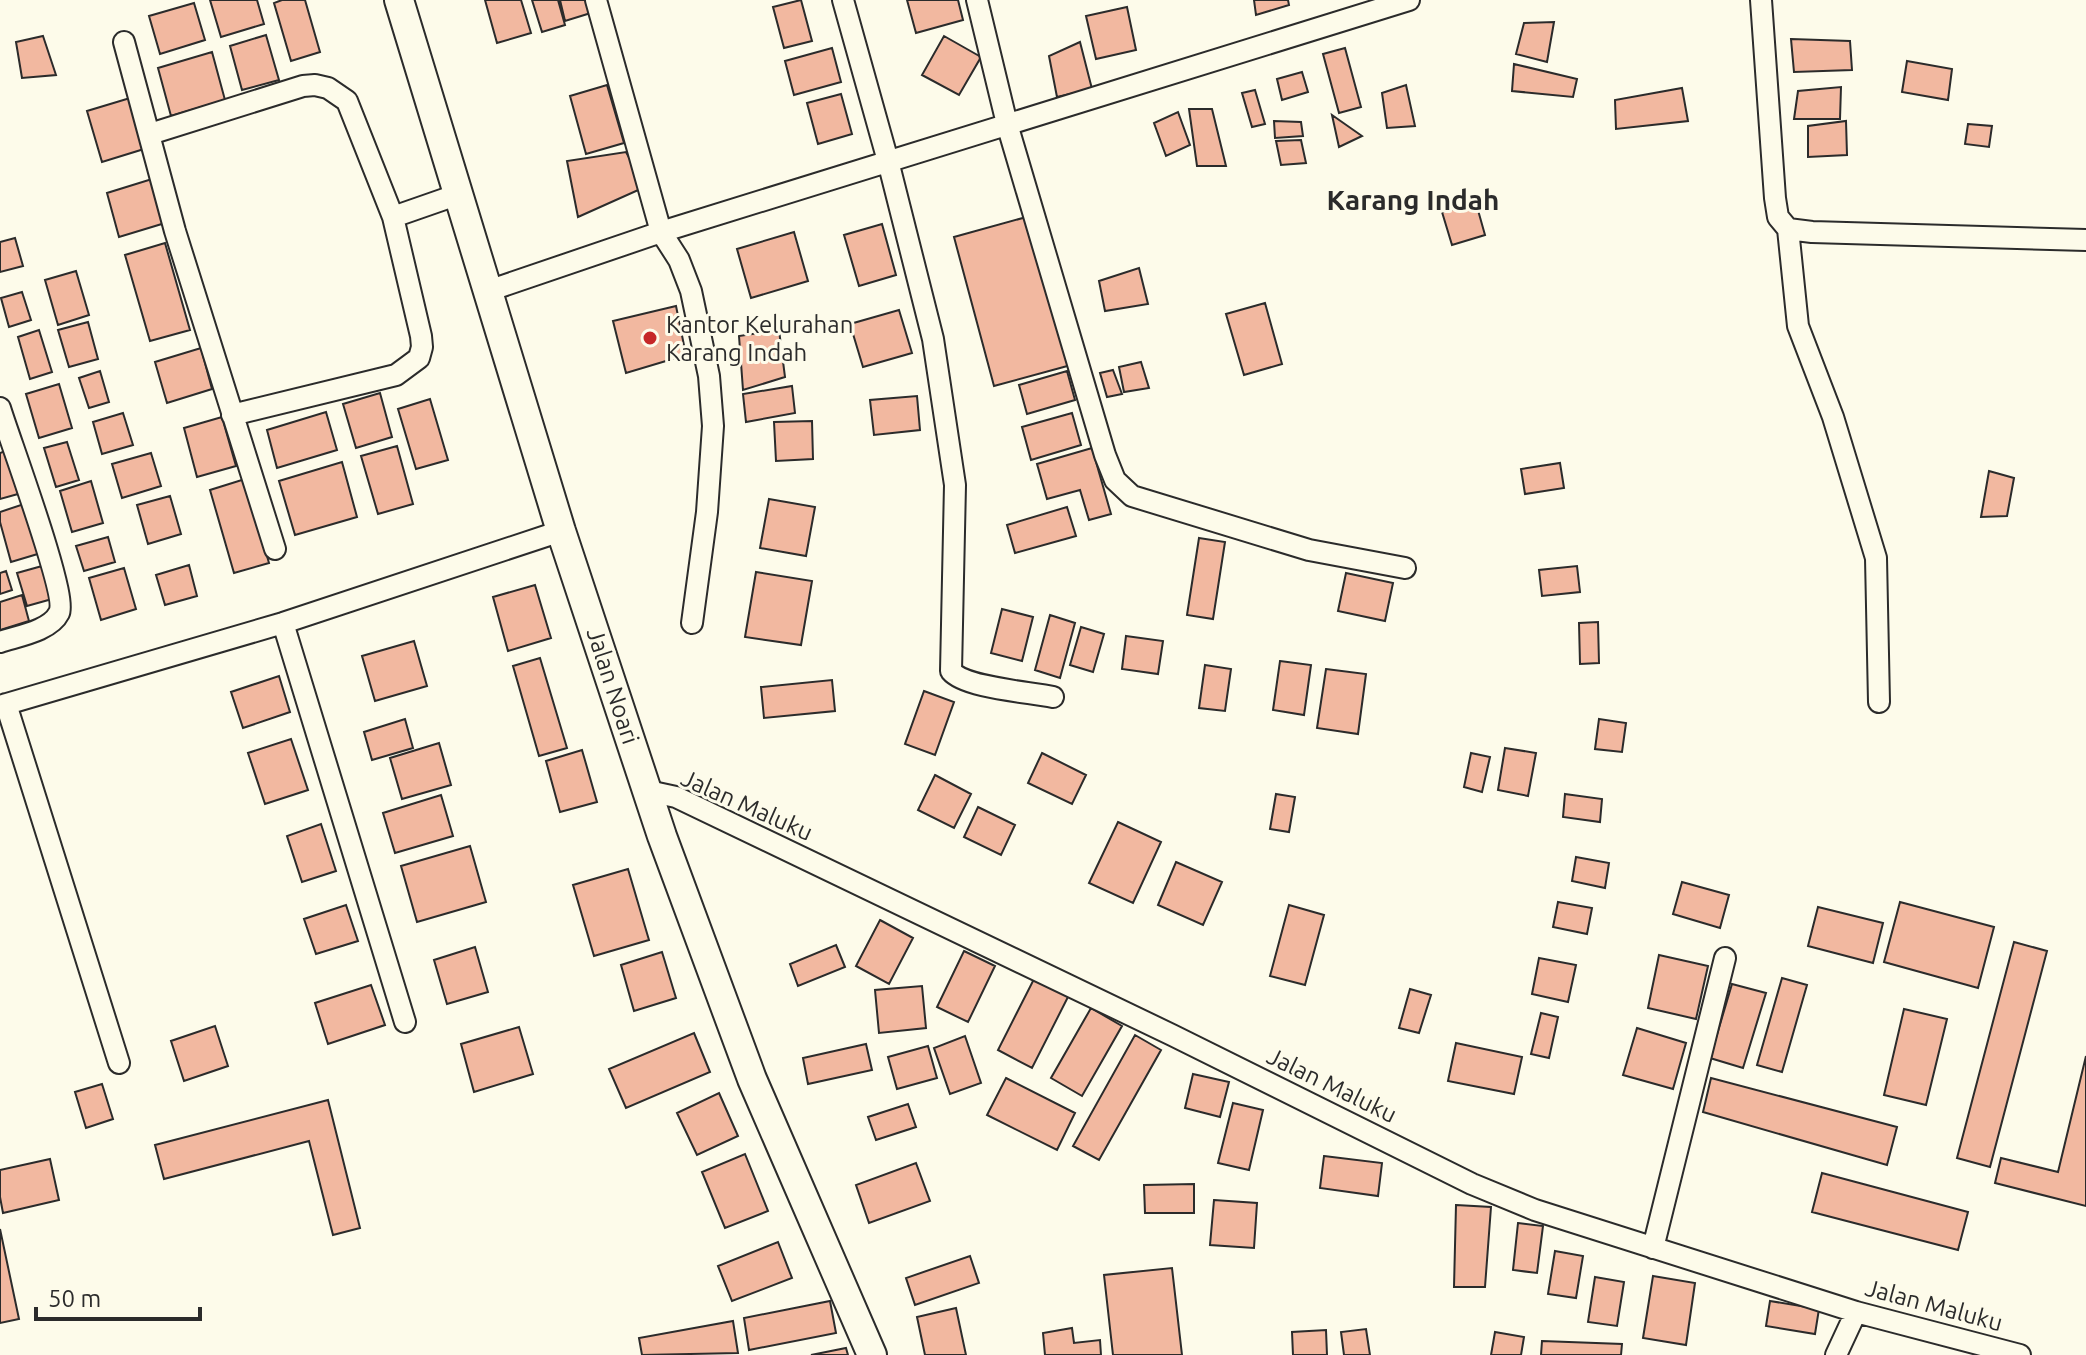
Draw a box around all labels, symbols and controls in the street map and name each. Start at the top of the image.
district label: Karang Indah [1327,184,1499,215]
place label: Kantor Kelurahan Karang Indah [666,311,853,366]
marker: Kantor Kelurahan Karang Indah [641,329,659,347]
street label: Jalan Noari [582,625,644,747]
street label: Jalan Maluku [677,764,817,846]
street label: Jalan Maluku [1263,1042,1401,1128]
scale bar [36,1271,200,1321]
street label: Jalan Maluku [1862,1274,2006,1336]
text: 50 m [48,1285,101,1312]

